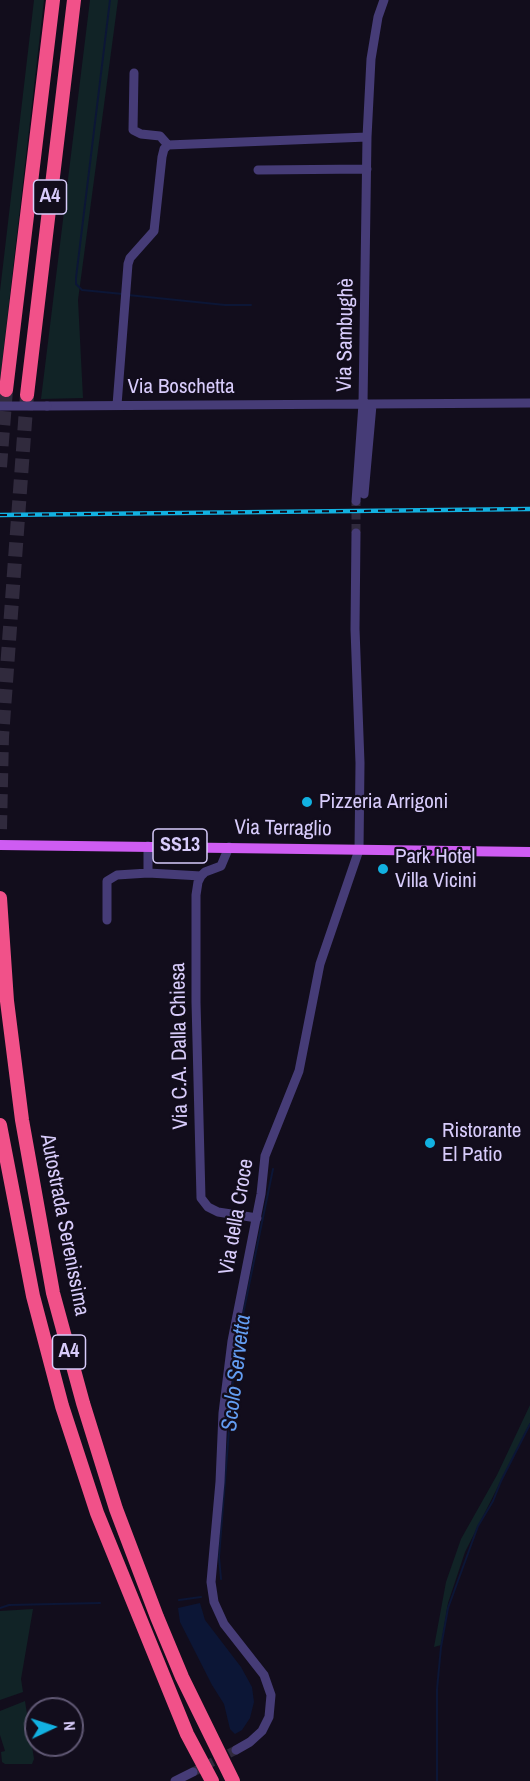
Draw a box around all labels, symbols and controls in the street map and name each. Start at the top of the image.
road number: A4 [34,180,66,214]
street label: Via Sambughè [332,278,360,392]
street label: Via Boschetta [128,374,234,400]
place label: Pizzeria Arrigoni [319,789,448,815]
marker: Pizzeria Arrigoni [300,795,314,809]
street label: Via Terraglio [234,816,332,842]
road number: SS13 [153,829,207,863]
place label: Park Hotel Villa Vicini [395,844,477,894]
marker: Park Hotel Villa Vicini [376,862,390,876]
street label: Via C.A. Dalla Chiesa [166,962,194,1130]
place label: Ristorante El Patio [442,1118,521,1168]
street label: Autostrada Serenissima [34,1132,94,1318]
marker: Ristorante El Patio [423,1136,437,1150]
street label: Via della Croce [214,1157,260,1277]
water label: Scolo Servetta [217,1313,257,1433]
road number: A4 [52,1335,86,1369]
north arrow [24,1697,84,1757]
text: N [59,1720,81,1731]

